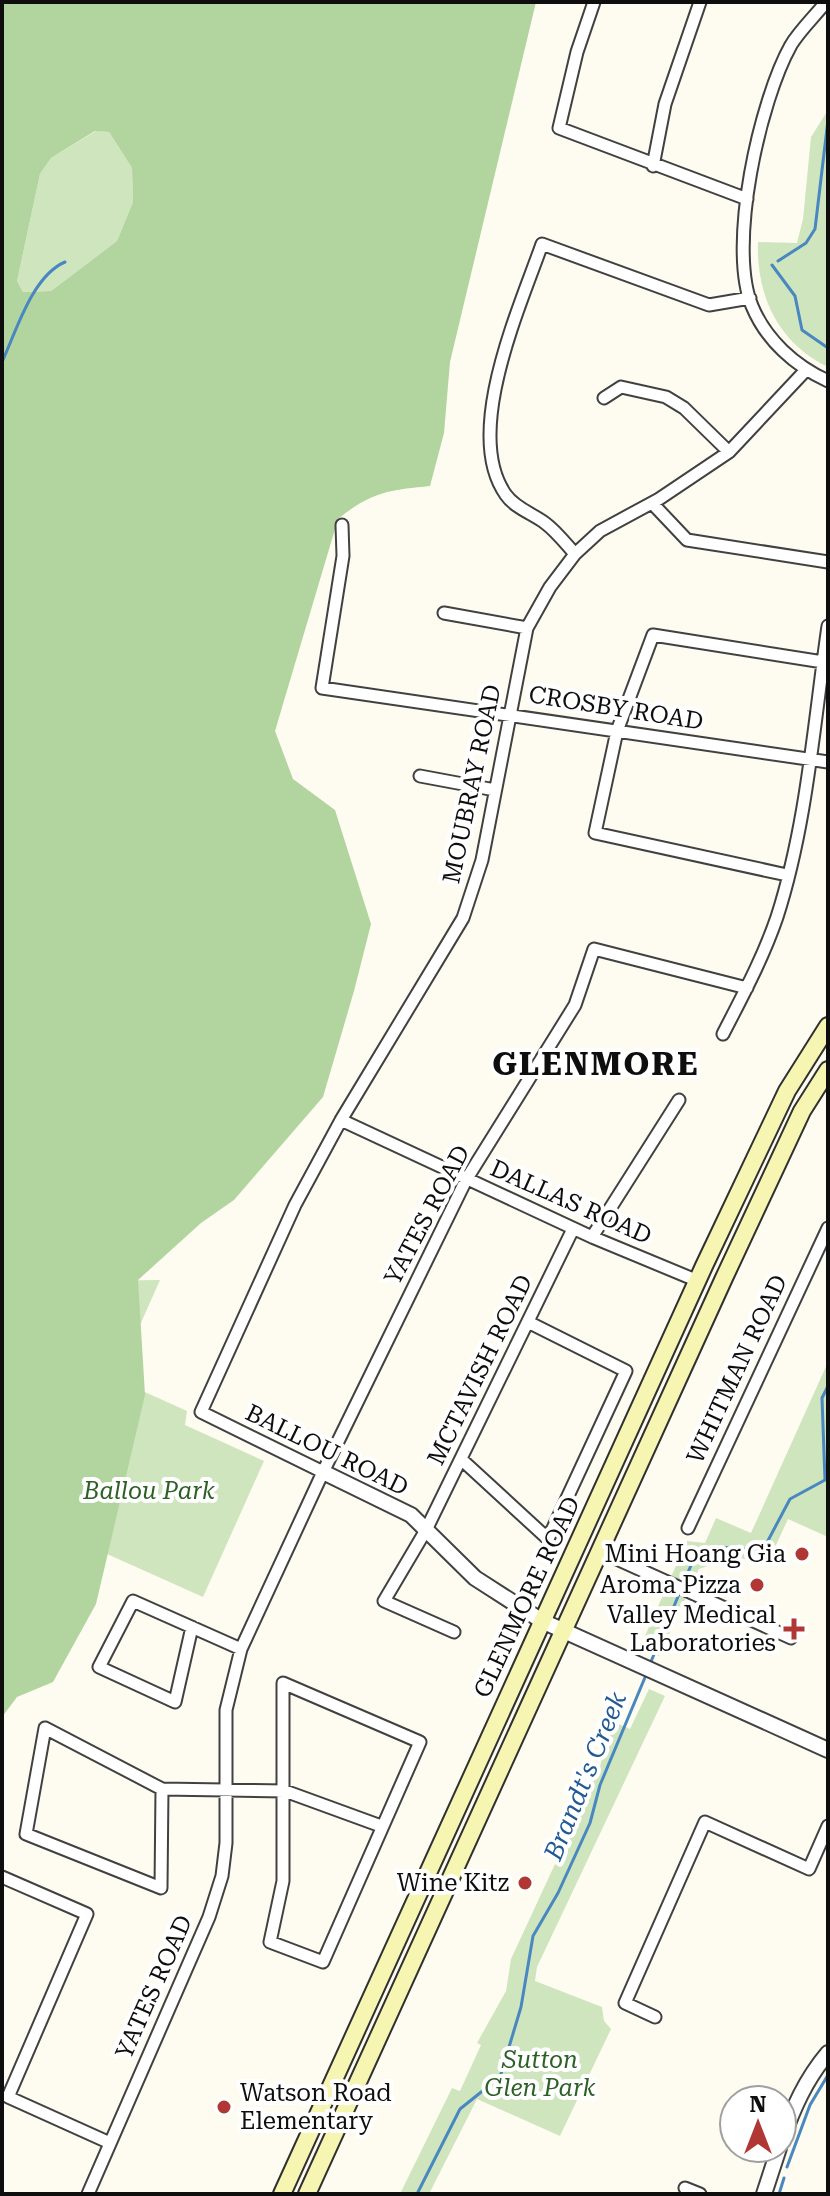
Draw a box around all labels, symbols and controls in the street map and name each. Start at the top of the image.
street label: CROSBY ROAD [527,680,705,736]
street label: MOUBRAY ROAD [437,682,507,886]
district label: GLENMORE [492,1045,700,1083]
street label: YATES ROAD [378,1140,476,1290]
street label: DALLAS ROAD [486,1154,656,1250]
street label: MCTAVISH ROAD [422,1270,538,1470]
street label: WHITMAN ROAD [681,1270,793,1468]
street label: BALLOU ROAD [241,1399,413,1501]
park label: Ballou Park [82,1477,215,1505]
street label: GLENMORE ROAD [468,1492,586,1702]
place label: Mini Hoang Gia [605,1540,786,1568]
marker: Mini Hoang Gia [793,1545,811,1563]
place label: Aroma Pizza [600,1571,741,1599]
marker: Aroma Pizza [748,1576,766,1594]
place label: Valley Medical Laboratories [607,1601,776,1657]
marker: Valley Medical Laboratories [783,1618,805,1640]
water label: Brandt's Creek [537,1687,633,1865]
place label: Wine Kitz [397,1869,509,1897]
marker: Wine Kitz [516,1874,534,1892]
street label: YATES ROAD [110,1911,198,2063]
park label: Sutton Glen Park [485,2046,595,2102]
place label: Watson Road Elementary [240,2079,392,2135]
north arrow [718,2084,798,2164]
text: N [750,2092,767,2117]
marker: Watson Road Elementary [215,2098,233,2116]

